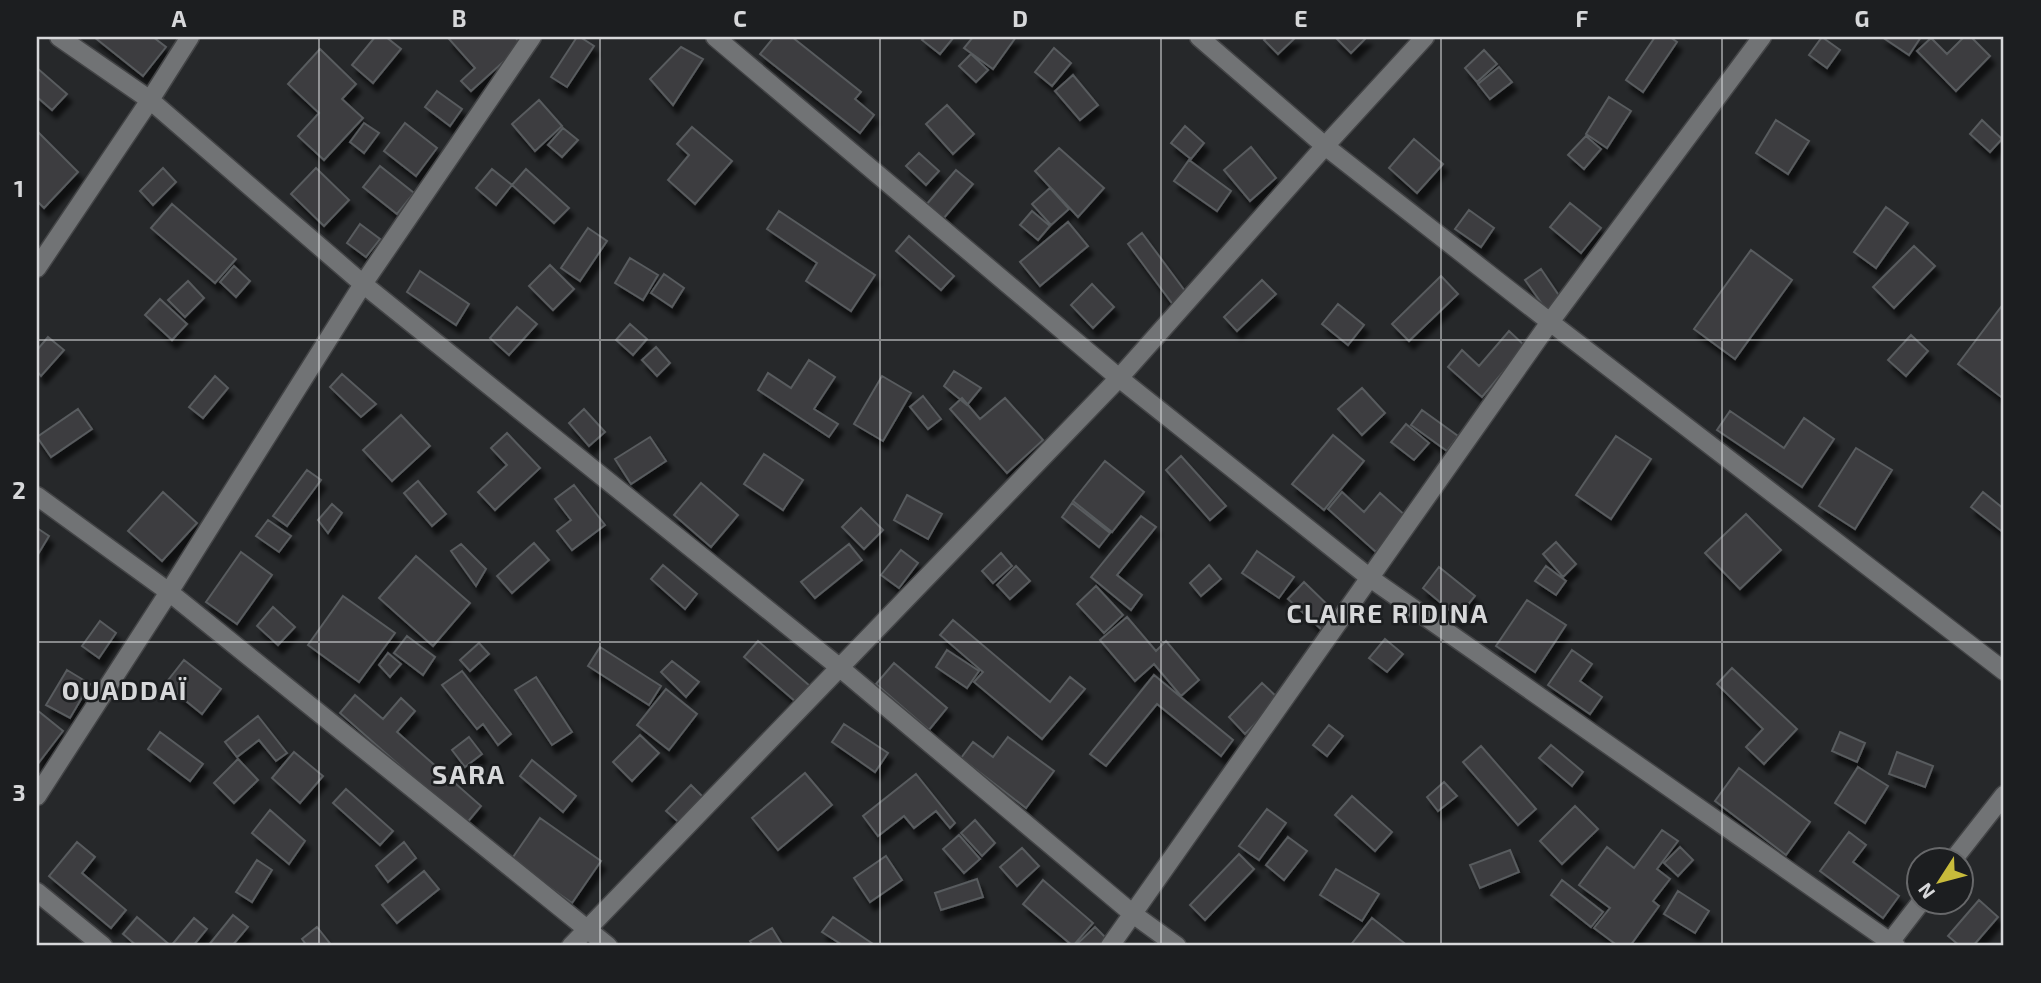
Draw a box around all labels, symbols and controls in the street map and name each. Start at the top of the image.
text: A [171,4,187,32]
text: B [452,4,466,32]
text: C [733,4,747,32]
text: D [1012,4,1028,32]
text: E [1294,4,1308,32]
text: F [1576,4,1589,32]
text: G [1855,4,1869,32]
text: 1 [14,174,24,202]
text: 2 [12,476,26,504]
district label: CLAIRE RIDINA [1287,597,1489,628]
district label: OUADDAÏ [62,674,188,705]
district label: SARA [432,758,506,789]
text: 3 [12,778,26,806]
north arrow [1904,846,1974,916]
text: N [1913,879,1939,904]

